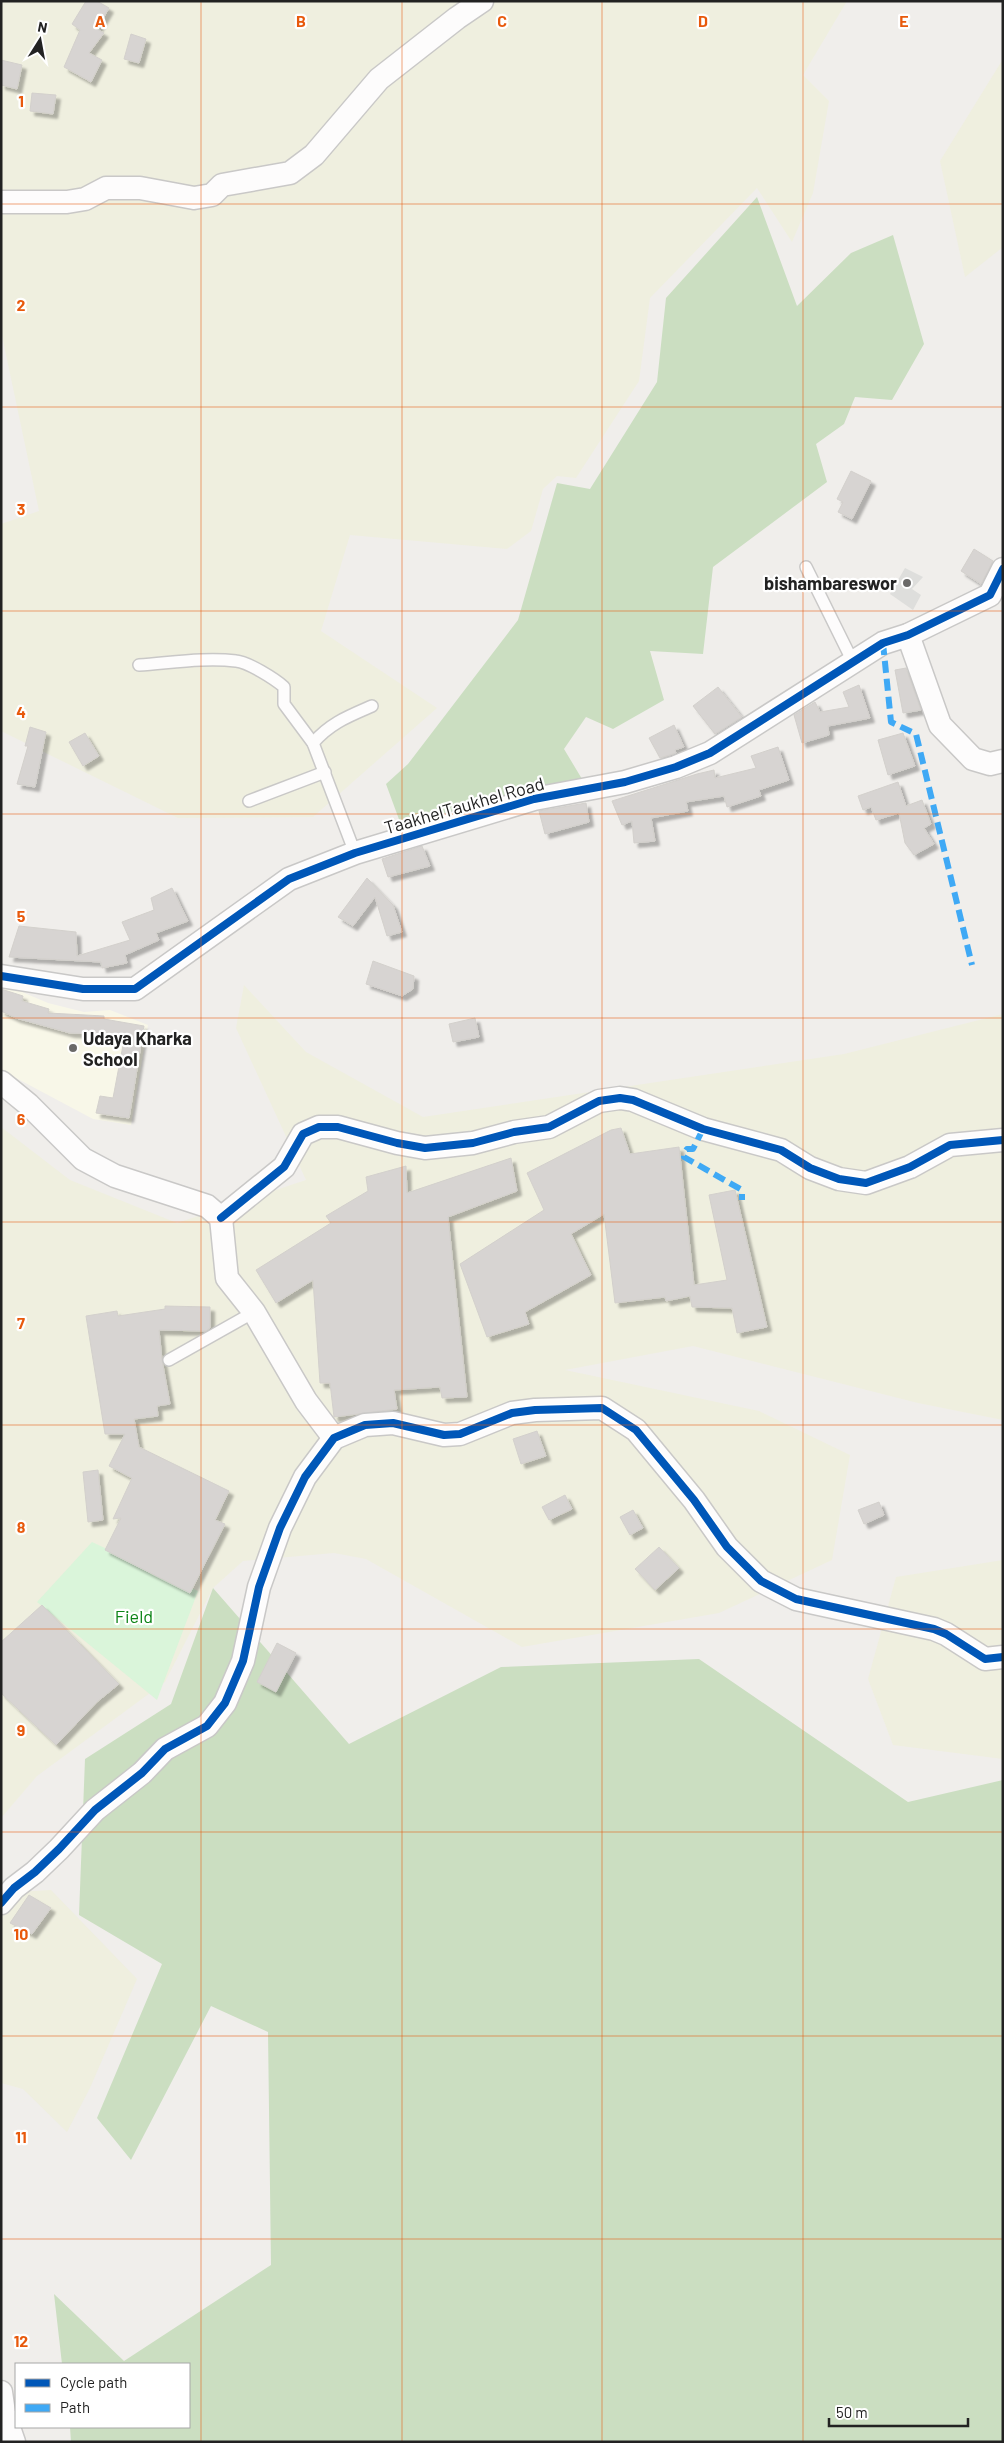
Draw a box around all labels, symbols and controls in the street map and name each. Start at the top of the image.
text: A [95,11,106,30]
text: B [296,11,306,30]
text: C [497,11,507,30]
text: D [698,11,708,30]
text: E [899,11,909,30]
north arrow [15,15,65,65]
text: N [36,18,49,36]
text: 1 [18,91,24,110]
text: 2 [17,295,26,314]
text: 3 [17,499,25,518]
place label: bishambareswor [764,572,897,594]
marker: bishambareswor [901,577,913,589]
text: 4 [16,702,26,721]
street label: TaakhelTaukhel Road [382,772,546,838]
text: 5 [17,906,26,925]
place label: Udaya Kharka School [83,1027,192,1070]
marker: Udaya Kharka School [67,1042,79,1054]
text: 6 [17,1109,26,1128]
text: 7 [17,1313,25,1332]
text: 8 [17,1517,26,1536]
park label: Field [115,1605,153,1627]
text: 9 [17,1720,25,1739]
text: 10 [14,1924,28,1943]
text: 11 [15,2127,27,2146]
text: 12 [14,2331,28,2350]
legend [15,2363,190,2428]
text: Cycle path [60,2373,127,2391]
scale bar [829,2396,968,2428]
text: Path [60,2398,90,2416]
text: 50 m [836,2403,868,2421]

